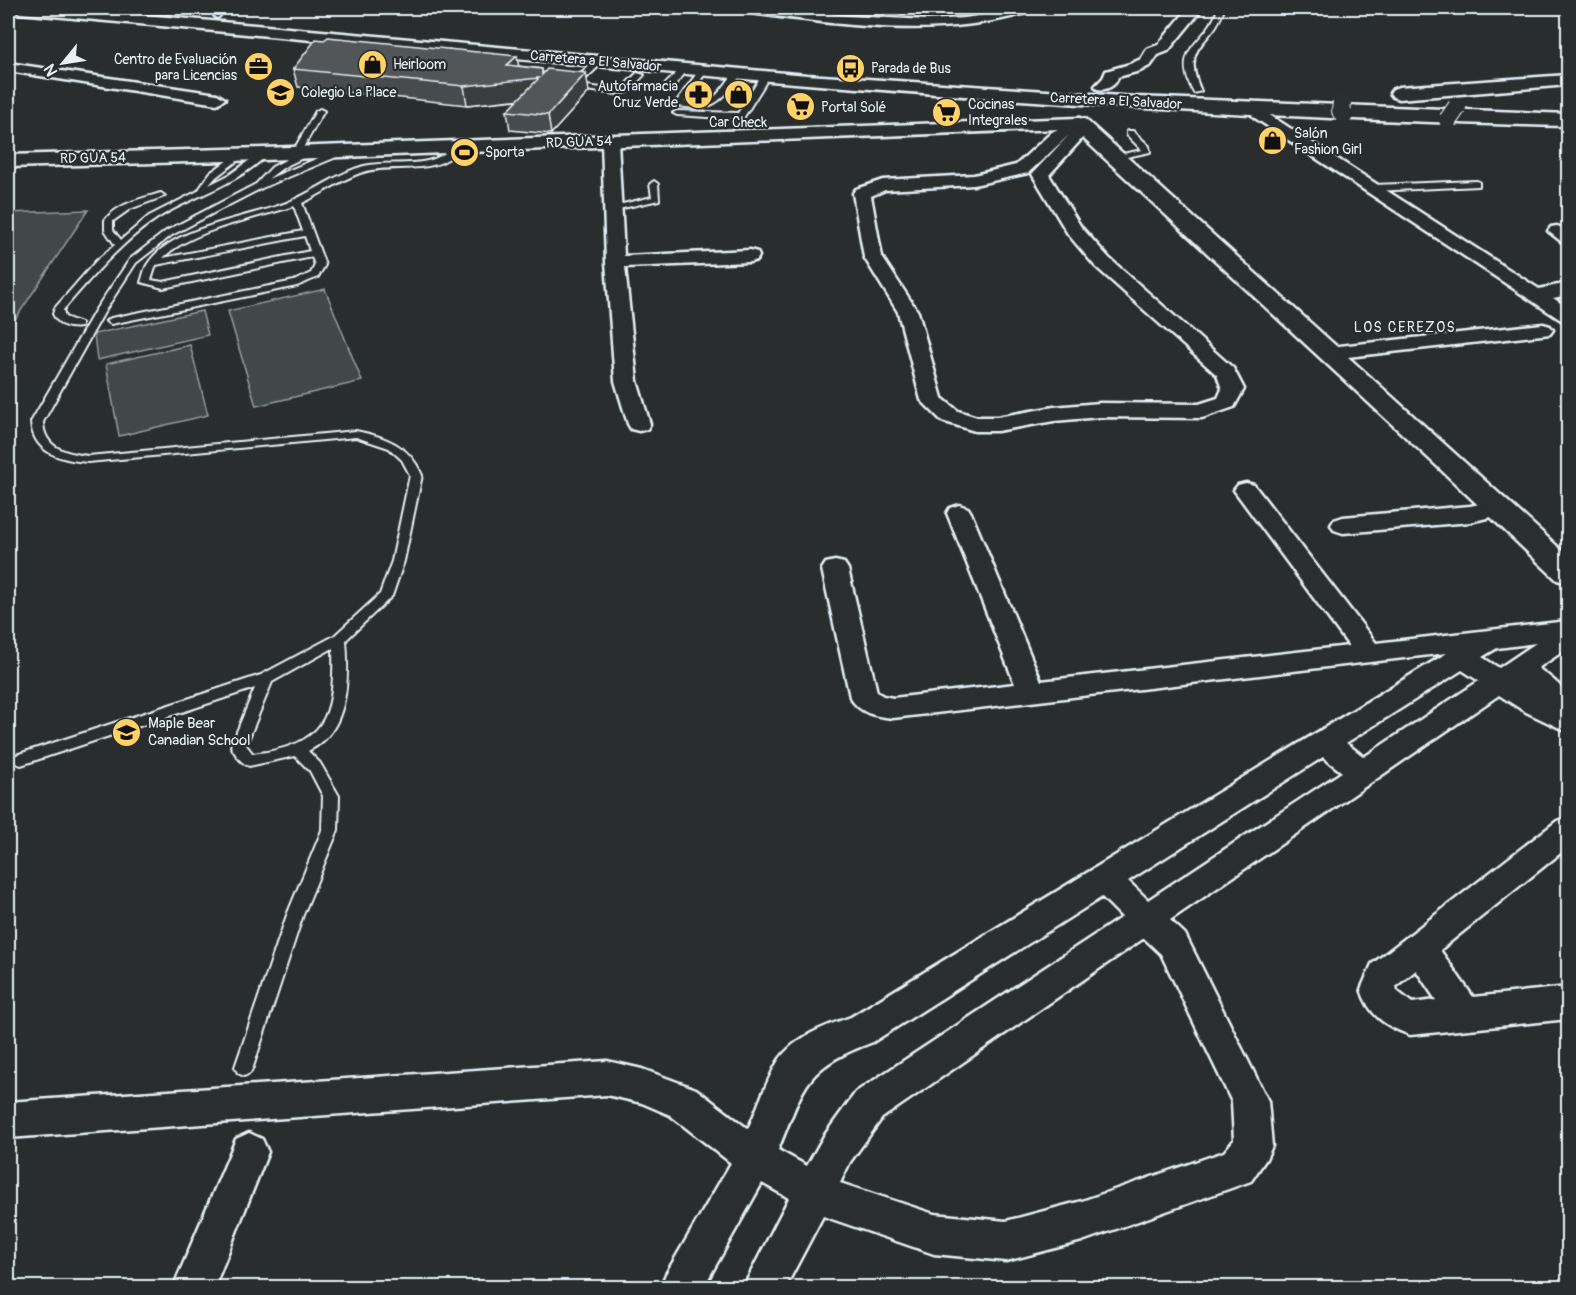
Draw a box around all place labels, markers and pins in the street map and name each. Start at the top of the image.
shop icon: Heirloom [356,48,388,80]
place label: Centro de Evaluación para Licencias [114,51,238,84]
office icon: Centro de Evaluación para Licencias [242,51,274,83]
bus stop icon: Parada de Bus [834,52,866,84]
place label: Heirloom [393,56,446,73]
place label: Parada de Bus [871,60,951,77]
school or university icon: Colegio La Place [264,76,296,108]
place label: Autofarmacia Cruz Verde [598,78,678,111]
pharmacy icon: Autofarmacia Cruz Verde [683,78,715,110]
shop icon: Car Check [722,79,754,111]
place label: Colegio La Place [301,84,397,101]
supermarket icon: Portal Solé [784,91,816,123]
supermarket icon: Cocinas Integrales [931,96,963,128]
place label: Cocinas Integrales [968,96,1028,129]
place label: Portal Solé [821,99,886,116]
place label: Car Check [709,114,767,131]
shop icon: Salón Fashion Girl [1257,125,1289,157]
place label: Salón Fashion Girl [1294,125,1362,158]
sports icon: Sporta [448,136,480,168]
place label: Sporta [485,144,524,161]
place label: Maple Bear Canadian School [148,714,251,750]
school or university icon: Maple Bear Canadian School [111,716,143,748]

